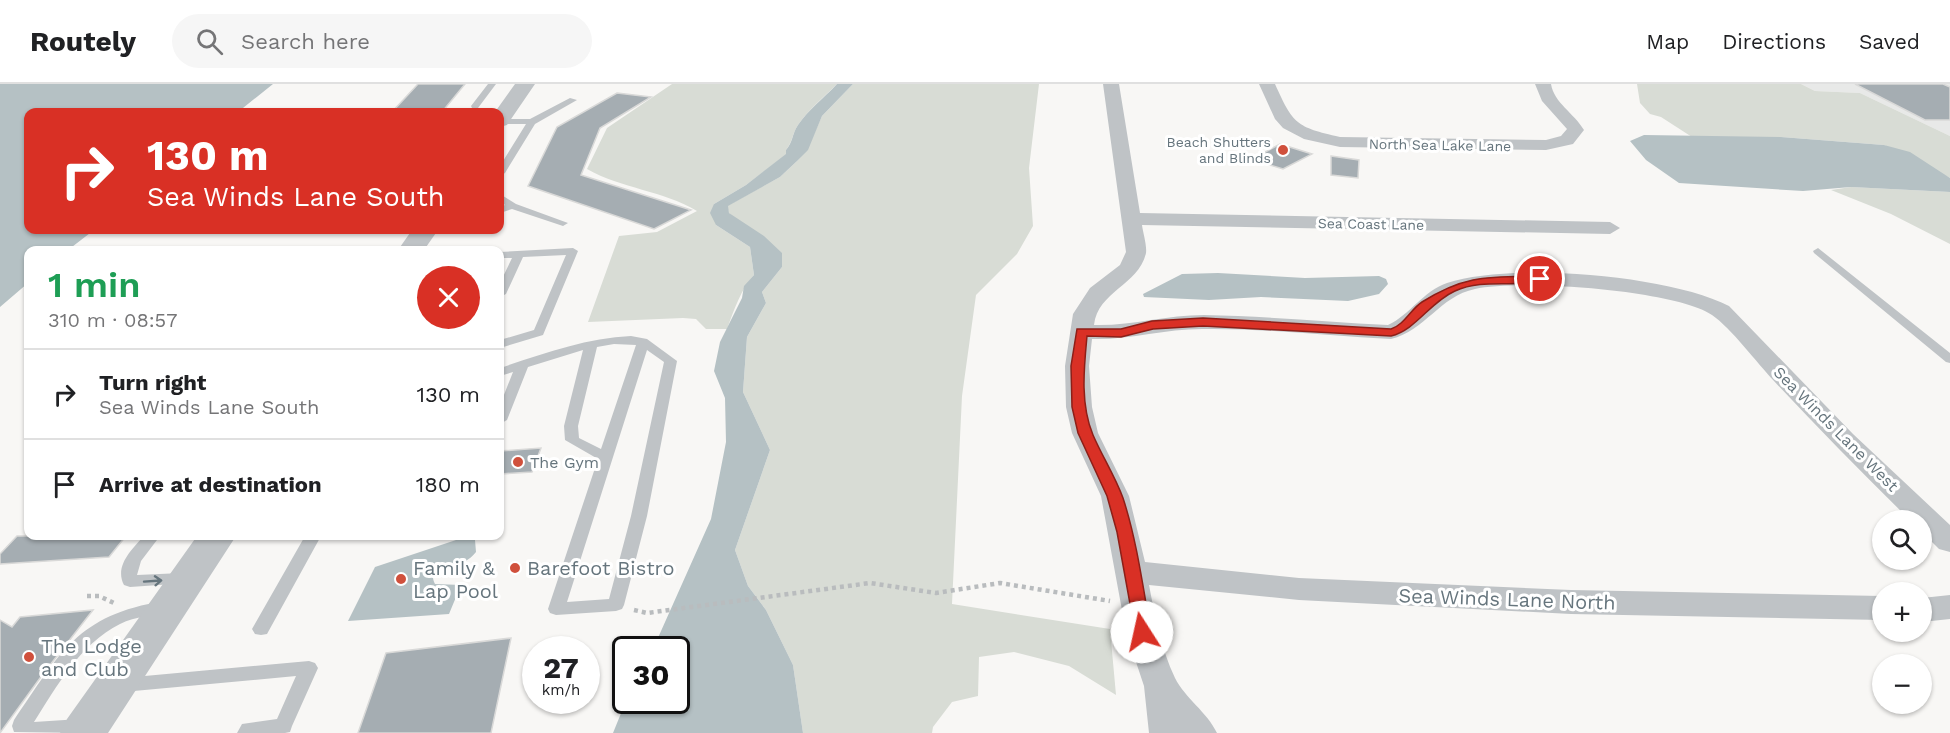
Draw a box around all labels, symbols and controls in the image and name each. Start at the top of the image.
search box [172,14,592,68]
text: Routely [30,25,136,58]
icon: search [193,25,226,58]
text: Search here [241,29,370,54]
text: Map [1646,29,1689,54]
text: Directions [1722,29,1826,54]
text: Saved [1859,29,1920,54]
text: 130 m [147,131,269,180]
icon: right [48,132,126,210]
place label: Beach Shutters and Blinds [1167,134,1271,166]
street label: North Sea Lake Lane [1369,136,1511,154]
marker: Beach Shutters and Blinds [1276,143,1290,157]
text: Sea Winds Lane South [147,181,444,213]
street label: Sea Coast Lane [1318,215,1424,233]
pin [1514,253,1565,304]
icon: arrive [1523,262,1556,295]
text: 1 min [48,264,140,306]
button: close [417,266,480,329]
text: 310 m · 08:57 [48,308,177,332]
street label: Sea Winds Lane West [1770,363,1903,496]
text: Turn right [99,370,206,395]
icon: right [48,378,81,411]
text: 130 m [416,382,480,407]
text: Sea Winds Lane South [99,395,319,419]
place label: The Gym [530,453,599,472]
marker: The Gym [511,455,525,469]
icon: arrive [48,468,81,501]
text: Arrive at destination [99,472,322,497]
text: 180 m [416,472,480,497]
map controls [1872,510,1932,714]
button: search [1872,510,1932,570]
place label: Family & Lap Pool [413,556,498,603]
place label: Barefoot Bistro [527,556,674,580]
marker: Barefoot Bistro [508,561,522,575]
marker: Family & Lap Pool [394,572,408,586]
one-way arrow [143,576,163,587]
button: + [1872,582,1932,642]
street label: Sea Winds Lane North [1398,583,1616,615]
position arrow [1110,600,1174,664]
place label: The Lodge and Club [41,634,142,681]
speed limit sign: 30 [612,636,690,714]
marker: The Lodge and Club [22,650,36,664]
text: 27 [543,650,579,685]
button: − [1872,654,1932,714]
text: km/h [542,681,580,699]

